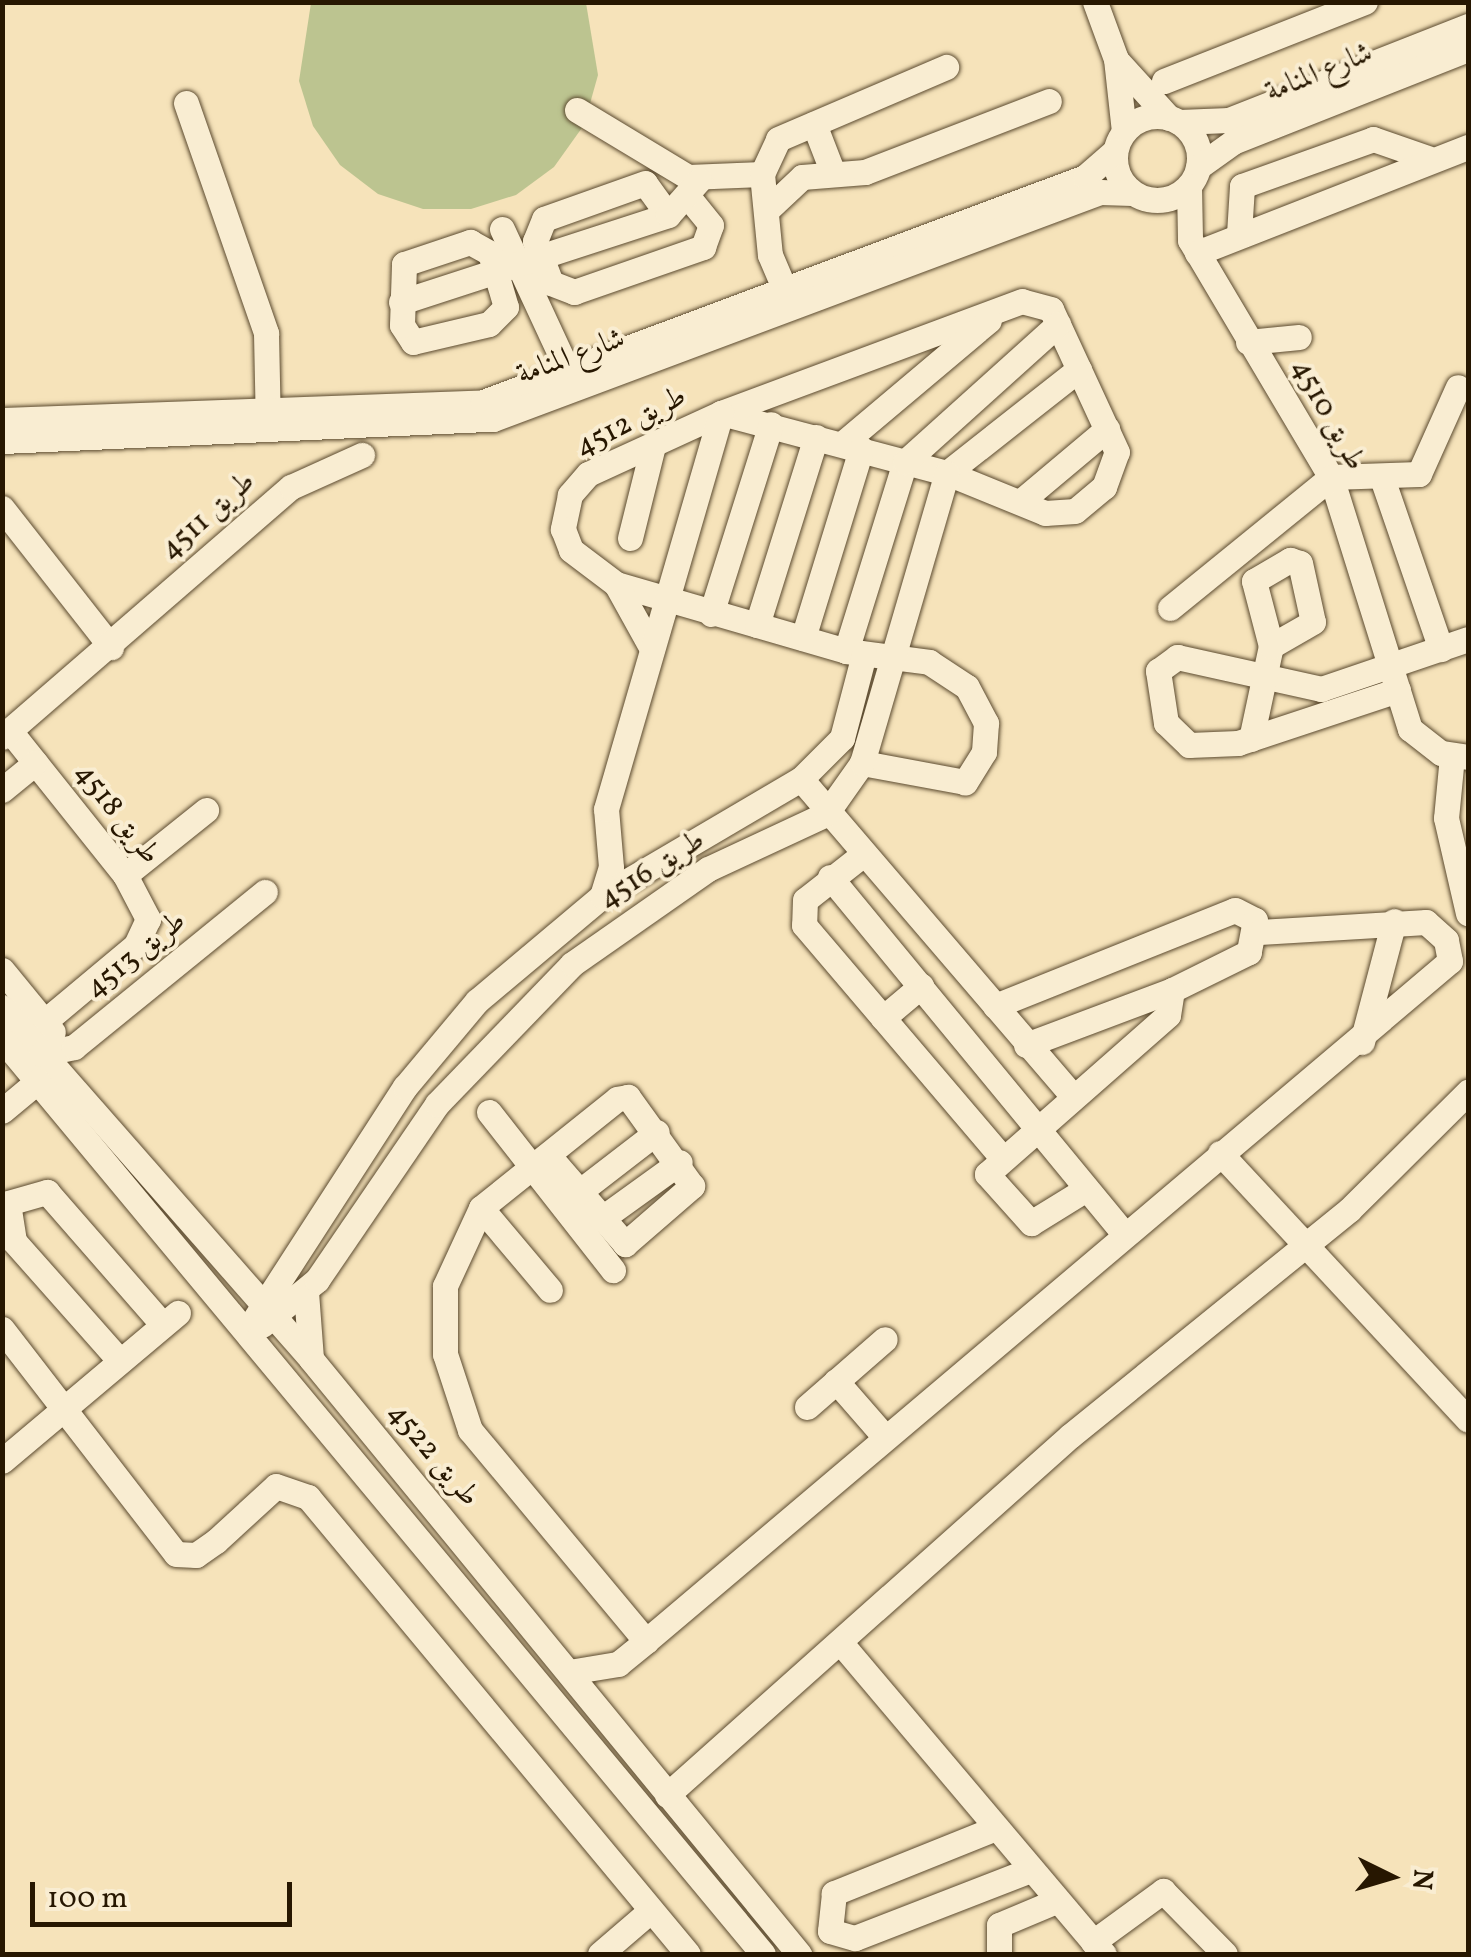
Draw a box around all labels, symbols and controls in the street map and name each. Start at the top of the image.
street label: شارع المنامة [1260,35,1378,111]
street label: شارع المنامة [512,321,630,393]
street label: طريق 4510 [1283,353,1373,477]
street label: طريق 4512 [569,379,693,465]
street label: طريق 4511 [153,464,263,568]
street label: طريق 4518 [66,756,168,872]
street label: طريق 4516 [592,822,712,918]
street label: طريق 4513 [78,903,194,1007]
street label: طريق 4522 [379,1396,487,1514]
north arrow [1341,1827,1441,1927]
scale bar [35,1862,298,1924]
text: N [1401,1868,1442,1891]
text: 100 m [47,1878,128,1920]

